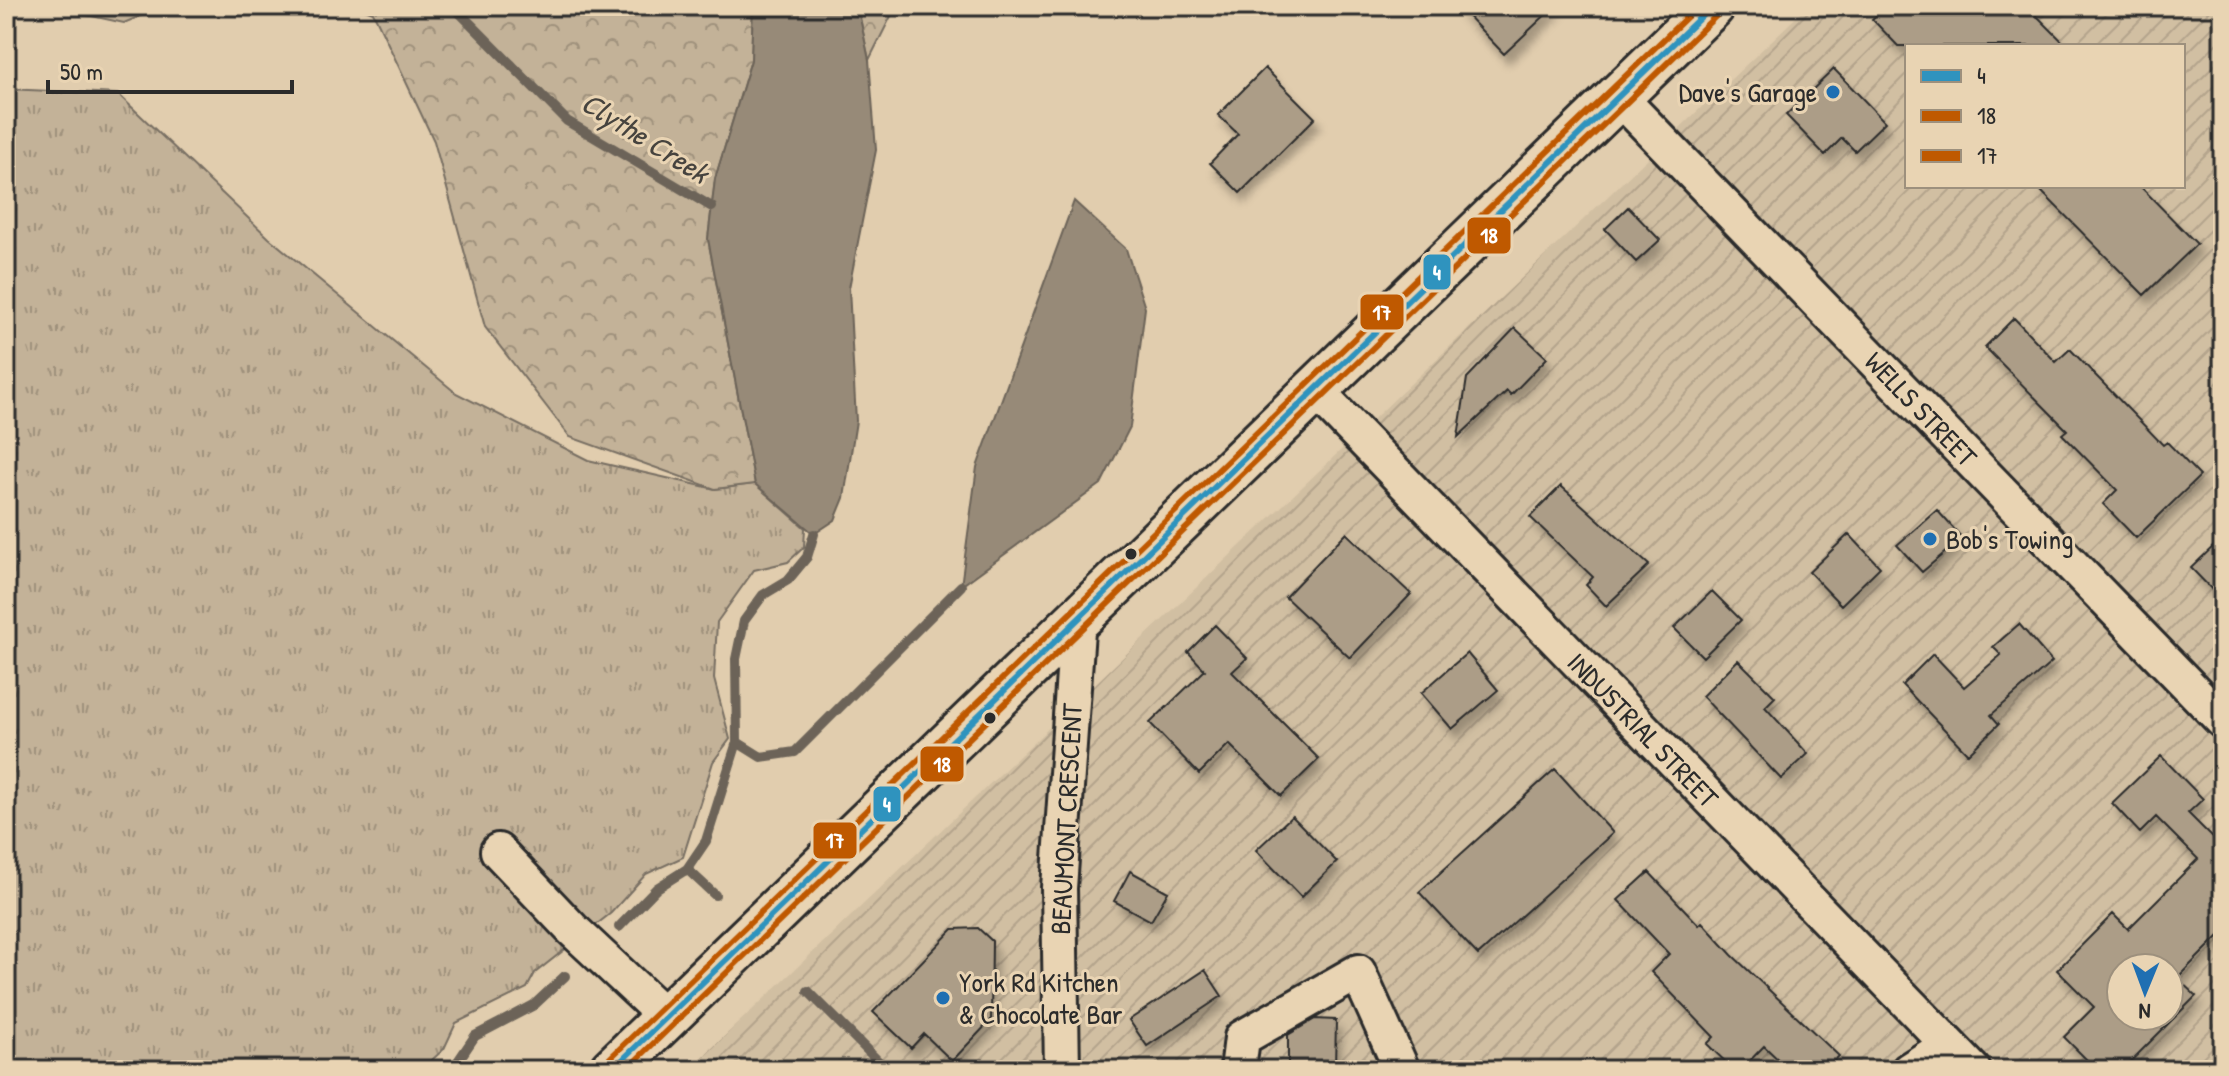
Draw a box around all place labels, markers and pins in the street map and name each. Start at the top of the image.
place label: Dave's Garage [1679,73,1817,111]
marker: Dave's Garage [1824,83,1842,101]
place label: Bob's Towing [1946,520,2074,558]
marker: Bob's Towing [1921,530,1939,548]
unlabelled marker [1123,546,1139,562]
unlabelled marker [982,710,998,726]
place label: York Rd Kitchen & Chocolate Bar [959,963,1123,1033]
marker: York Rd Kitchen & Chocolate Bar [934,989,952,1007]

